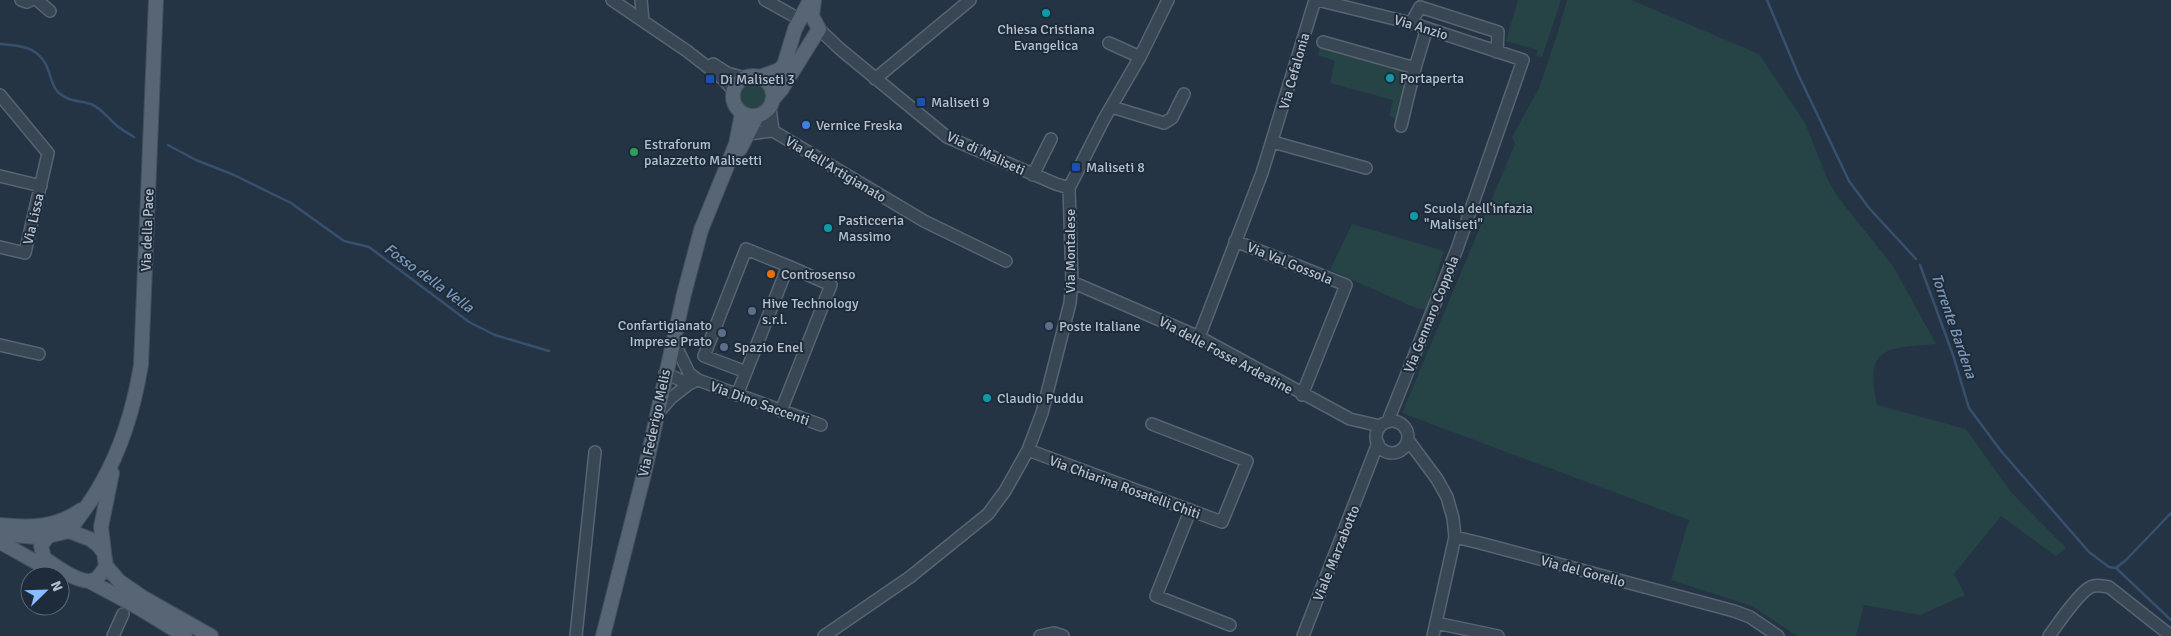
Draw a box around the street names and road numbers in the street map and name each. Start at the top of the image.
street label: Via Anzio [1392,11,1450,44]
street label: Via Cefalonia [1275,31,1314,111]
street label: Via di Maliseti [944,128,1028,179]
street label: Via dell'Artigianato [782,133,889,206]
street label: Via della Pace [138,188,157,272]
street label: Via Lissa [19,192,48,246]
street label: Via Montalese [1062,209,1079,293]
street label: Via Val Gossola [1245,239,1335,288]
street label: Via Gennaro Coppola [1400,253,1463,375]
street label: Via delle Fosse Ardeatine [1156,313,1296,398]
street label: Via Federigo Melis [635,368,674,478]
street label: Via Dino Saccenti [708,378,812,429]
street label: Via Chiarina Rosatelli Chiti [1047,452,1203,523]
street label: Viale Marzabotto [1310,503,1363,603]
street label: Via del Gorello [1539,552,1627,591]

